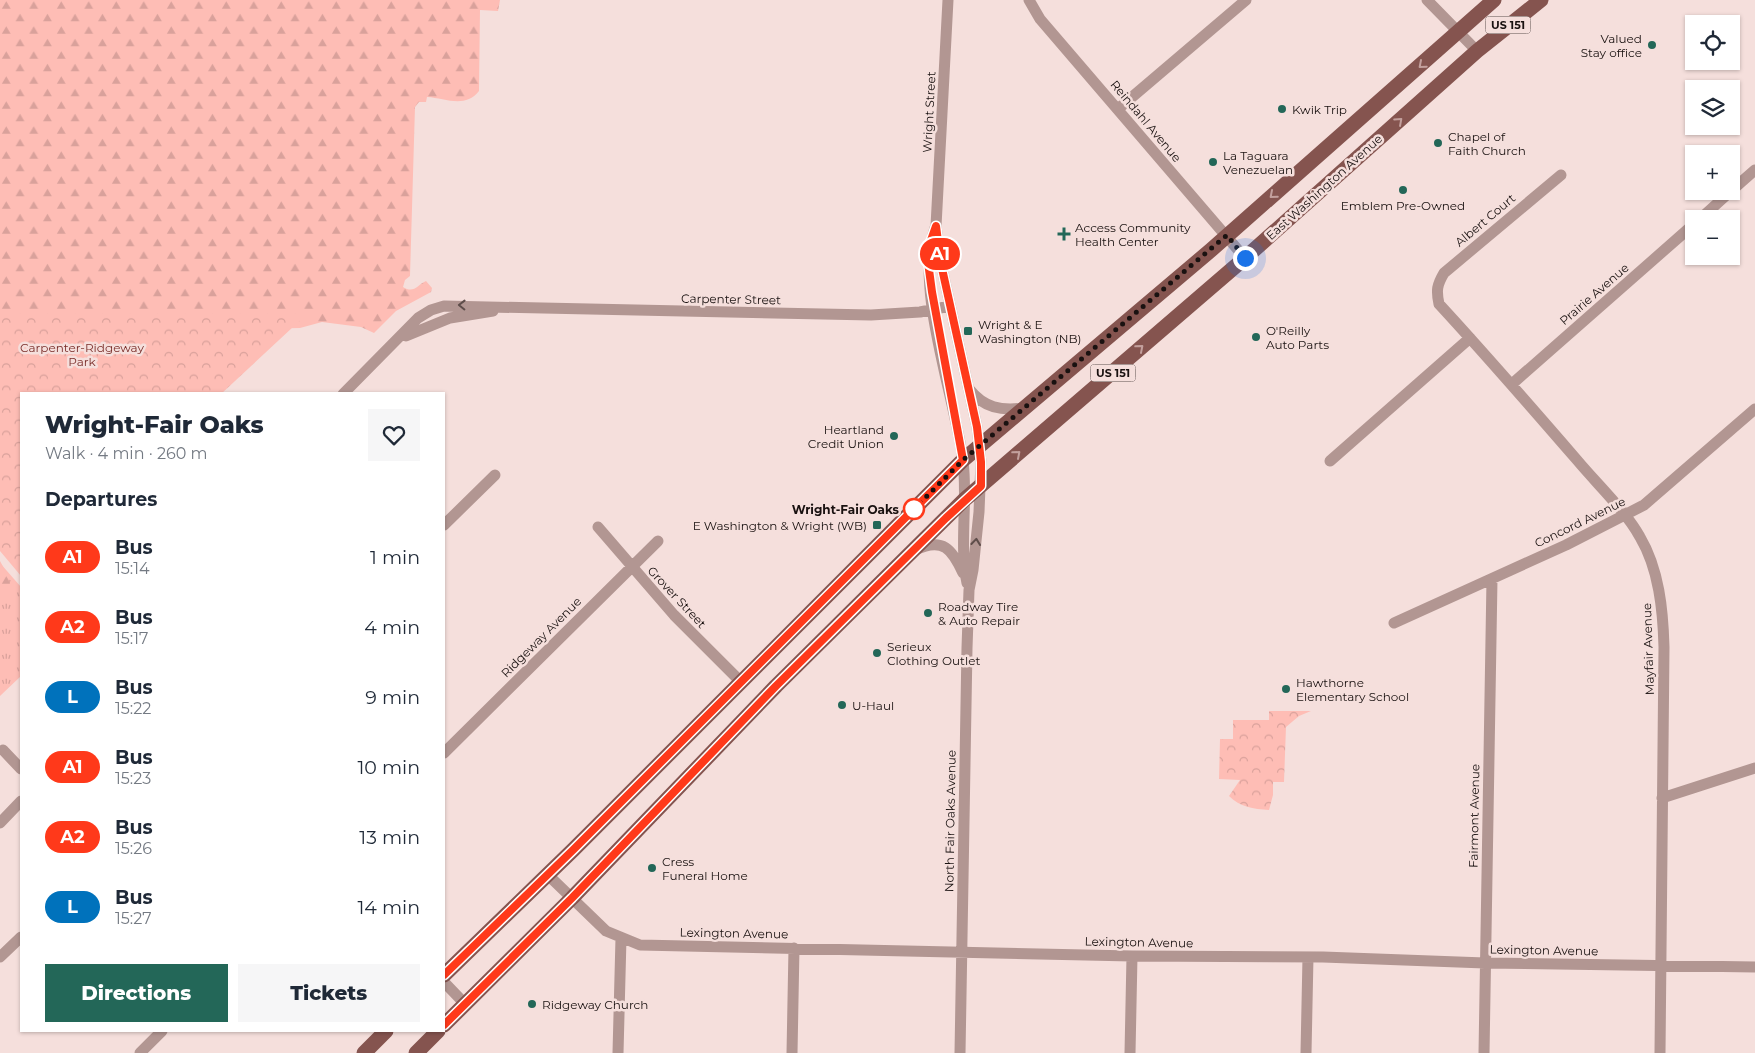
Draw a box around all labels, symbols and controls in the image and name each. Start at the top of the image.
map controls [1685,15,1740,265]
button: locate [1685,15,1740,70]
road number: US 151 [1486,16,1530,34]
place label: Valued Stay office [1581,31,1642,60]
marker: Valued Stay office [1646,39,1658,51]
one-way arrow [1418,59,1427,68]
street label: Wright Street [919,71,939,153]
street label: Reindahl Avenue [1107,77,1185,165]
button: layers [1685,80,1740,135]
place label: Kwik Trip [1292,102,1347,117]
marker: Kwik Trip [1276,103,1288,115]
one-way arrow [1393,118,1402,127]
place label: Chapel of Faith Church [1448,129,1526,158]
street label: East Washington Avenue [1263,131,1385,243]
marker: Chapel of Faith Church [1432,137,1444,149]
button: + [1685,145,1740,200]
place label: La Taguara Venezuelan [1223,148,1293,177]
marker: La Taguara Venezuelan [1207,156,1219,168]
marker: Emblem Pre-Owned [1397,184,1409,196]
one-way arrow [1270,189,1279,198]
street label: Albert Court [1452,190,1518,250]
place label: Emblem Pre-Owned [1341,198,1465,213]
button: − [1685,210,1740,265]
place label: Access Community Health Center [1075,220,1191,249]
marker: Access Community Health Center [1057,227,1071,241]
line badge: A1 [918,238,962,270]
text: A1 [930,243,950,265]
your location [1233,246,1258,271]
street label: Prairie Avenue [1556,260,1632,328]
street label: Carpenter Street [681,291,781,307]
one-way arrow [458,300,466,310]
place label: Wright & E Washington (NB) [978,317,1081,346]
place label: O'Reilly Auto Parts [1266,323,1329,352]
marker: Wright & E Washington (NB) [962,325,974,337]
marker: O'Reilly Auto Parts [1250,331,1262,343]
park label: Carpenter-Ridgeway Park [20,340,144,369]
one-way arrow [1135,345,1144,354]
road number: US 151 [1090,364,1136,382]
button: heart [368,409,420,461]
text: Wright-Fair Oaks [45,410,264,439]
place label: Heartland Credit Union [808,422,884,451]
marker: Heartland Credit Union [888,430,900,442]
text: Walk · 4 min · 260 m [45,444,207,463]
one-way arrow [1012,451,1021,460]
text: Departures [45,488,157,511]
street label: Concord Avenue [1532,493,1628,551]
marker: Wright-Fair Oaks [903,498,925,520]
place label: Wright-Fair Oaks [792,502,900,517]
place label: E Washington & Wright (WB) [693,518,867,533]
marker: E Washington & Wright (WB) [871,519,883,531]
text: Bus [115,536,153,559]
one-way arrow [970,538,981,546]
text: A1 [62,546,83,568]
text: 1 min [370,546,420,569]
text: 15:14 [115,559,150,578]
street label: Grover Street [645,563,710,631]
street label: Ridgeway Avenue [498,594,584,680]
place label: Roadway Tire & Auto Repair [938,599,1020,628]
street label: Mayfair Avenue [1639,603,1657,695]
text: Bus [115,606,153,629]
marker: Roadway Tire & Auto Repair [922,607,934,619]
text: A2 [60,616,85,638]
text: 4 min [364,616,420,639]
text: 15:17 [115,629,148,648]
place label: Serieux Clothing Outlet [887,639,980,668]
marker: Serieux Clothing Outlet [871,647,883,659]
place label: Hawthorne Elementary School [1296,675,1409,704]
text: Bus [115,676,153,699]
marker: Hawthorne Elementary School [1280,683,1292,695]
text: L [67,686,78,708]
text: 9 min [365,686,420,709]
place label: U-Haul [852,698,894,713]
text: 15:22 [115,699,151,718]
marker: U-Haul [836,699,848,711]
text: Bus [115,746,153,769]
street label: North Fair Oaks Avenue [941,750,959,892]
text: A1 [62,756,83,778]
text: 10 min [357,756,420,779]
street label: Fairmont Avenue [1466,764,1482,868]
text: 15:23 [115,769,151,788]
text: Bus [115,816,153,839]
text: A2 [60,826,85,848]
text: 13 min [359,826,420,849]
text: 15:26 [115,839,152,858]
place label: Cress Funeral Home [662,854,748,883]
marker: Cress Funeral Home [646,862,658,874]
text: Bus [115,886,153,909]
text: L [67,896,78,918]
text: 14 min [357,896,420,919]
text: 15:27 [115,909,152,928]
street label: Lexington Avenue [680,925,788,941]
street label: Lexington Avenue [1085,934,1193,950]
street label: Lexington Avenue [1490,942,1598,958]
button: Directions [45,964,228,1022]
button: Tickets [238,964,420,1022]
place label: Ridgeway Church [542,997,648,1012]
marker: Ridgeway Church [526,998,538,1010]

